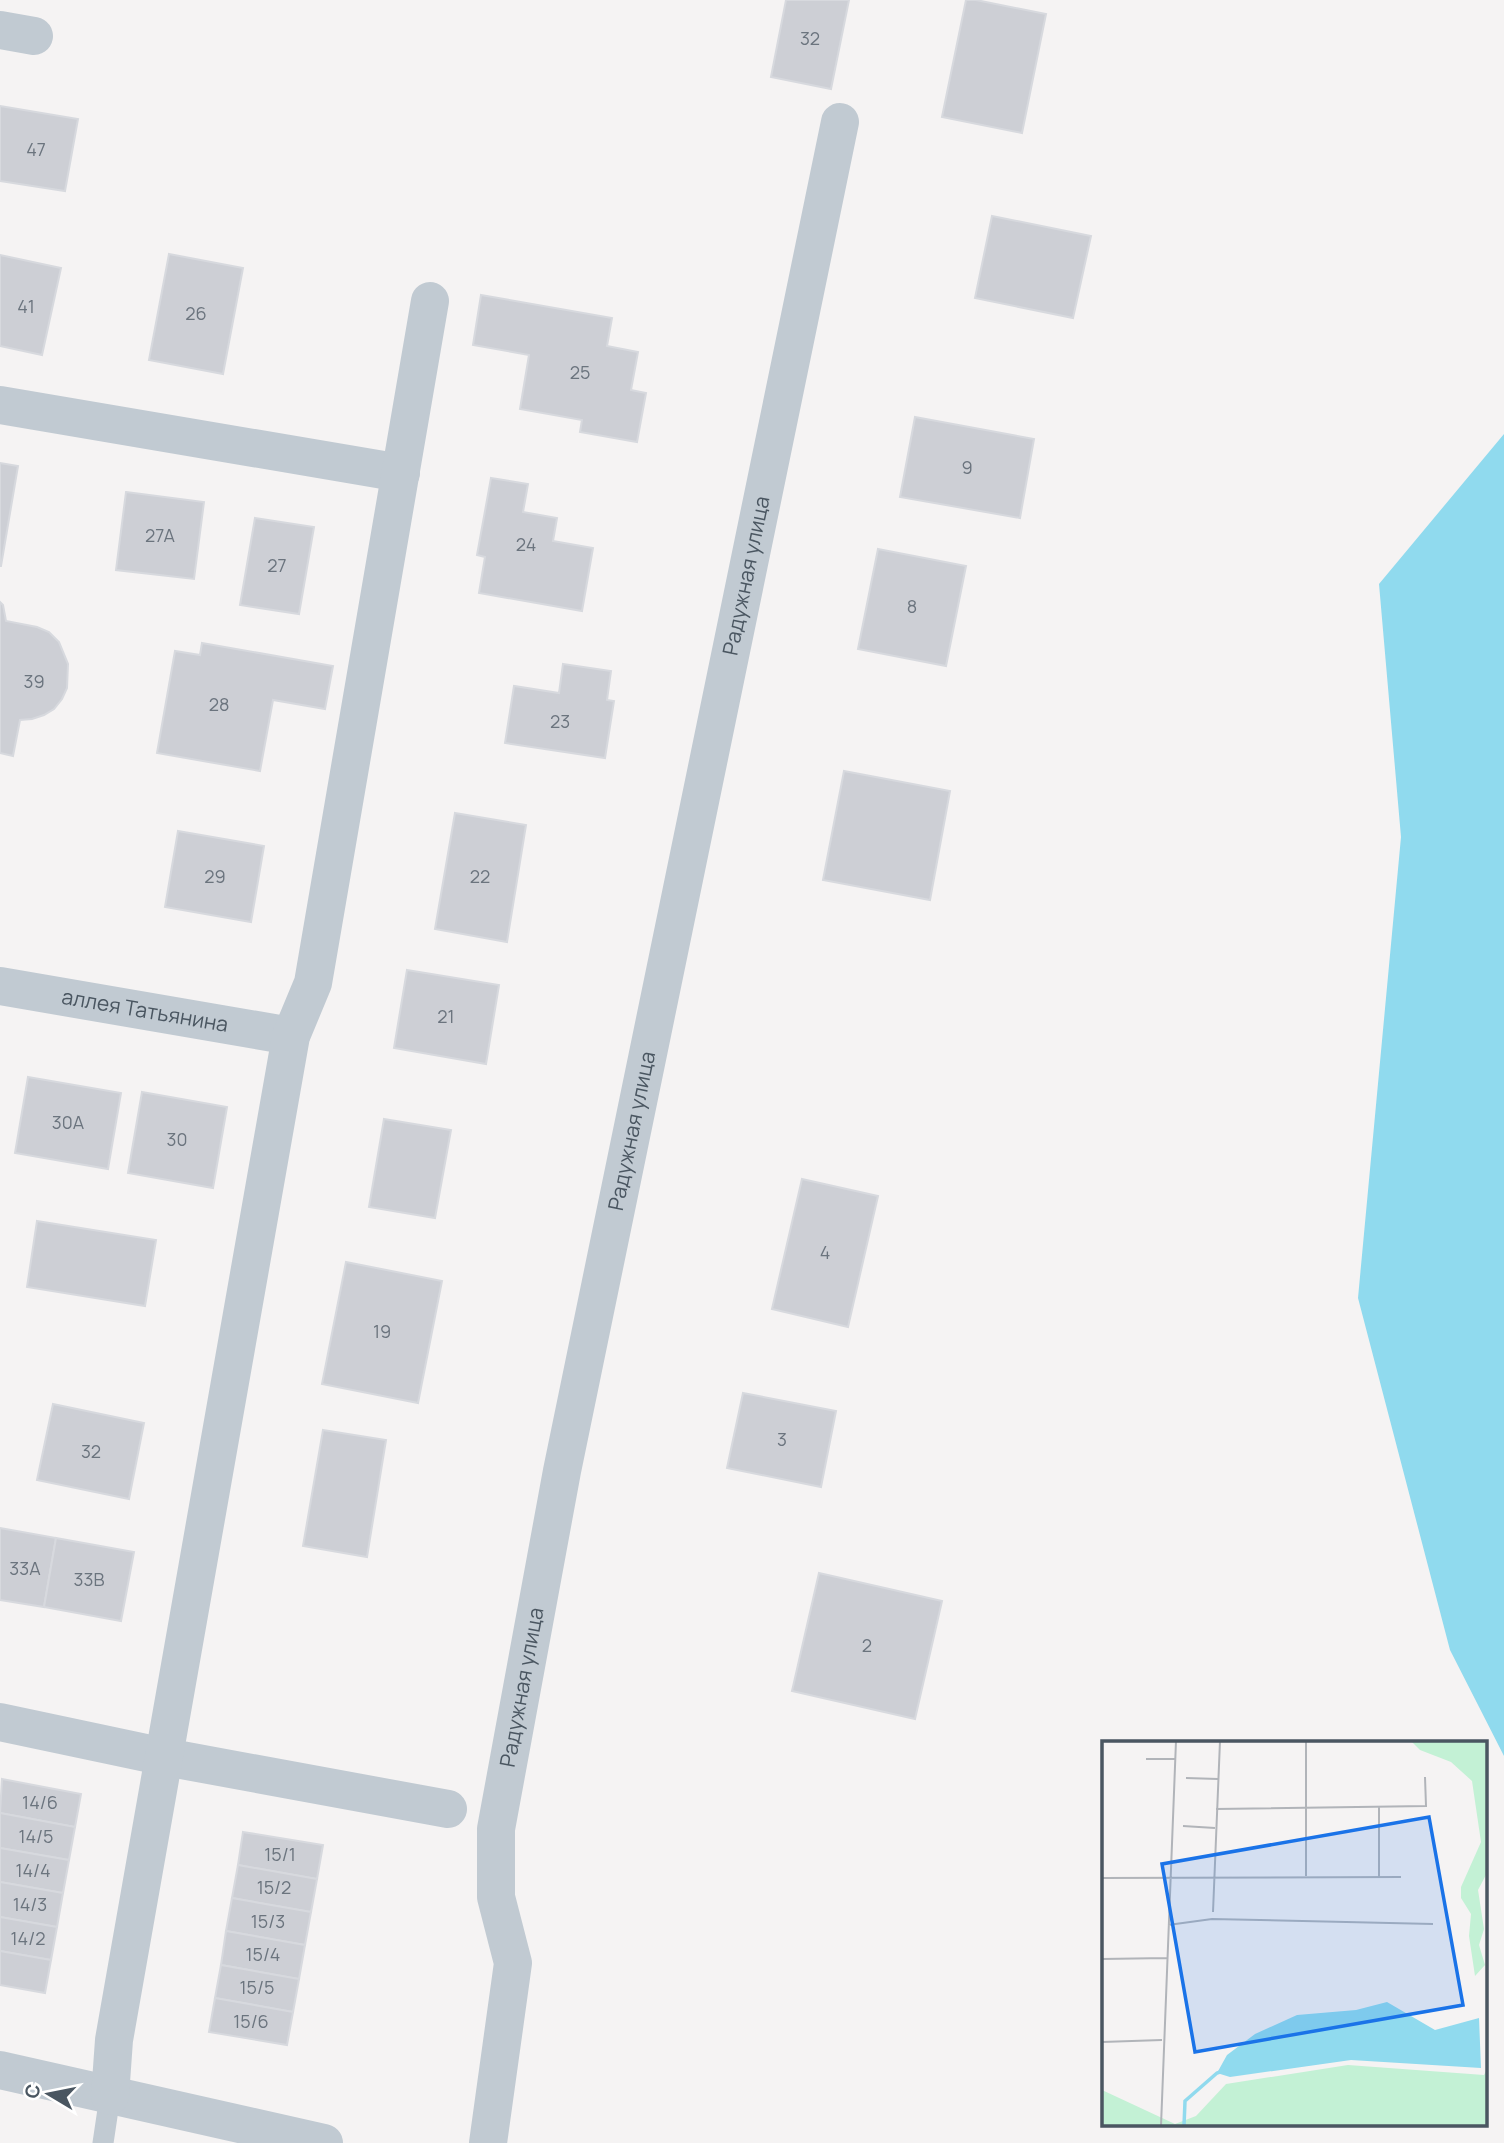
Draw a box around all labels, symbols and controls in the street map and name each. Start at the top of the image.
house number: 32 [800,26,820,50]
house number: 47 [26,137,46,161]
house number: 41 [17,294,35,318]
house number: 26 [185,301,207,325]
house number: 25 [570,360,590,384]
house number: 9 [961,455,973,479]
street label: Радужная улица [715,493,776,658]
house number: 27А [145,523,176,547]
house number: 24 [516,532,536,556]
house number: 27 [267,553,287,577]
house number: 8 [907,594,917,618]
house number: 39 [23,669,45,693]
house number: 28 [209,692,229,716]
house number: 23 [550,709,570,733]
house number: 29 [204,864,226,888]
house number: 22 [470,864,490,888]
street label: аллея Татьянина [60,982,230,1038]
house number: 21 [437,1004,455,1028]
street label: Радужная улица [601,1049,661,1213]
house number: 30А [52,1110,85,1134]
house number: 30 [167,1127,187,1151]
house number: 4 [820,1240,830,1264]
house number: 19 [373,1319,391,1343]
house number: 3 [777,1427,787,1451]
house number: 32 [81,1439,101,1463]
house number: 33А [9,1556,41,1580]
house number: 33В [74,1567,104,1591]
street label: Радужная улица [493,1605,550,1769]
house number: 2 [862,1633,872,1657]
inset map [1102,1741,1486,2126]
house number: 14/6 [22,1790,58,1814]
house number: 14/5 [18,1824,54,1848]
house number: 15/1 [264,1842,296,1866]
house number: 14/4 [15,1858,51,1882]
house number: 15/2 [257,1875,291,1899]
house number: 14/3 [13,1892,47,1916]
house number: 15/3 [251,1909,285,1933]
house number: 14/2 [11,1926,45,1950]
house number: 15/4 [245,1942,281,1966]
house number: 15/5 [240,1975,274,1999]
house number: 15/6 [233,2009,269,2033]
north arrow [14,2059,84,2129]
text: С [18,2082,46,2100]

